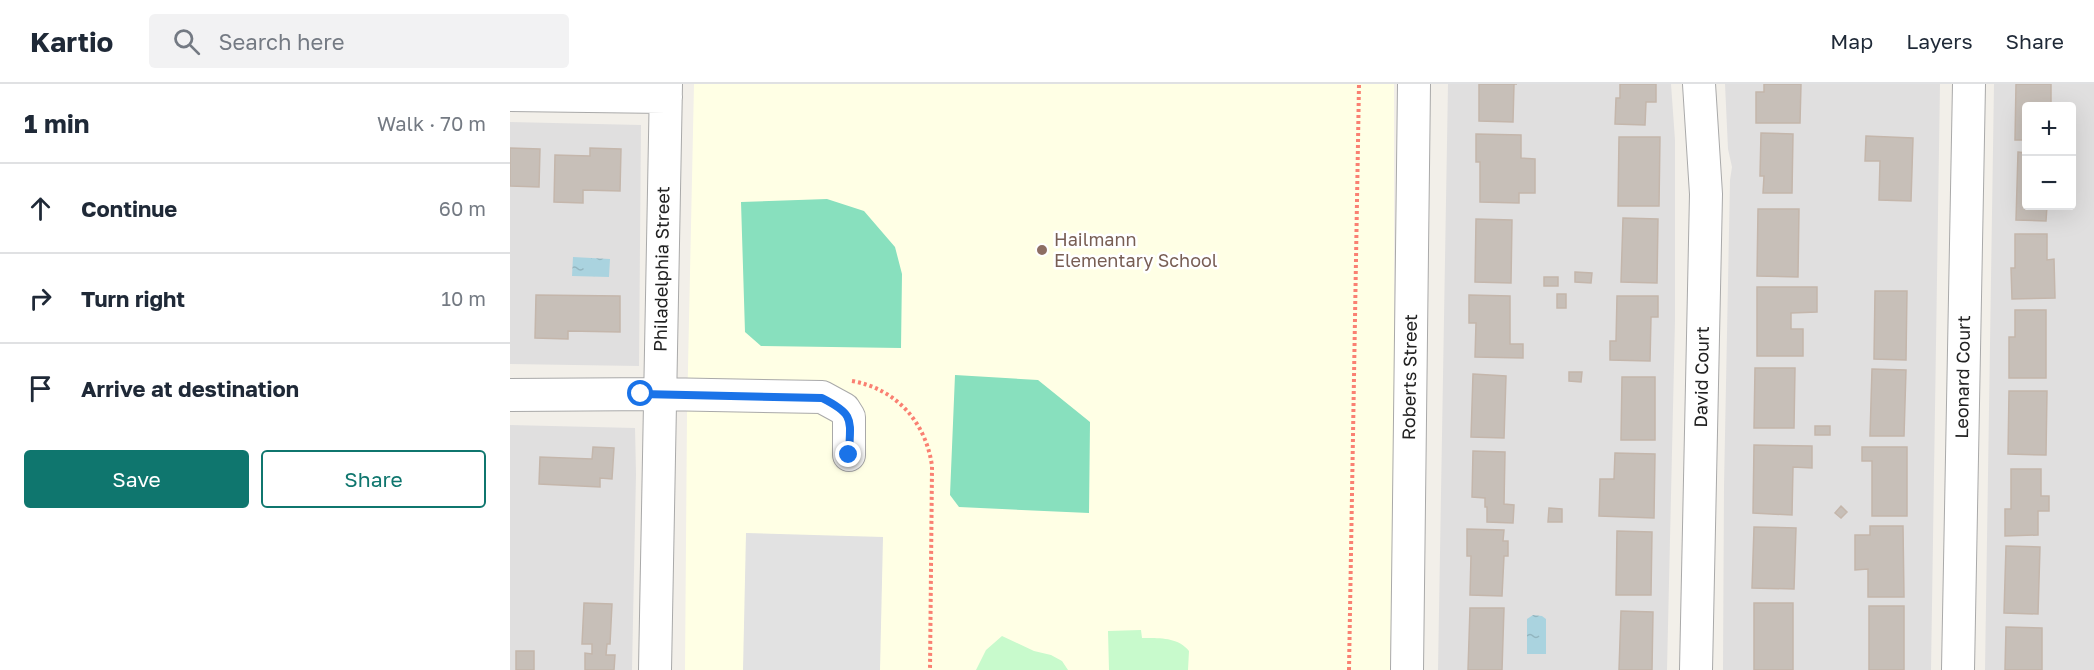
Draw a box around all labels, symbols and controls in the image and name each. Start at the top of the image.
search box [149,14,569,68]
text: Kartio [30,25,113,58]
icon: search [170,25,203,58]
text: Search here [218,28,344,55]
text: Map [1830,28,1873,54]
text: Layers [1906,28,1973,54]
text: Share [2006,28,2064,54]
map controls [2022,102,2076,210]
button: + [2022,102,2076,156]
text: 1 min [24,108,90,139]
text: Walk · 70 m [377,111,486,135]
button: − [2022,156,2076,210]
street label: Philadelphia Street [649,186,673,352]
icon: ahead [24,192,57,225]
text: Continue [81,195,177,222]
text: 60 m [439,196,486,220]
place label: Hailmann Elementary School [1054,228,1218,271]
marker: Hailmann Elementary School [1035,243,1049,257]
icon: right [24,282,57,315]
text: Turn right [81,285,185,312]
text: 10 m [441,286,486,310]
street label: Roberts Street [1397,314,1421,440]
street label: Leonard Court [1950,315,1974,439]
street label: David Court [1689,326,1713,428]
icon: arrive [24,372,57,405]
text: Arrive at destination [81,375,299,402]
route start [627,380,653,406]
route end [835,441,861,467]
button: Save [24,450,249,508]
button: Share [261,450,486,508]

